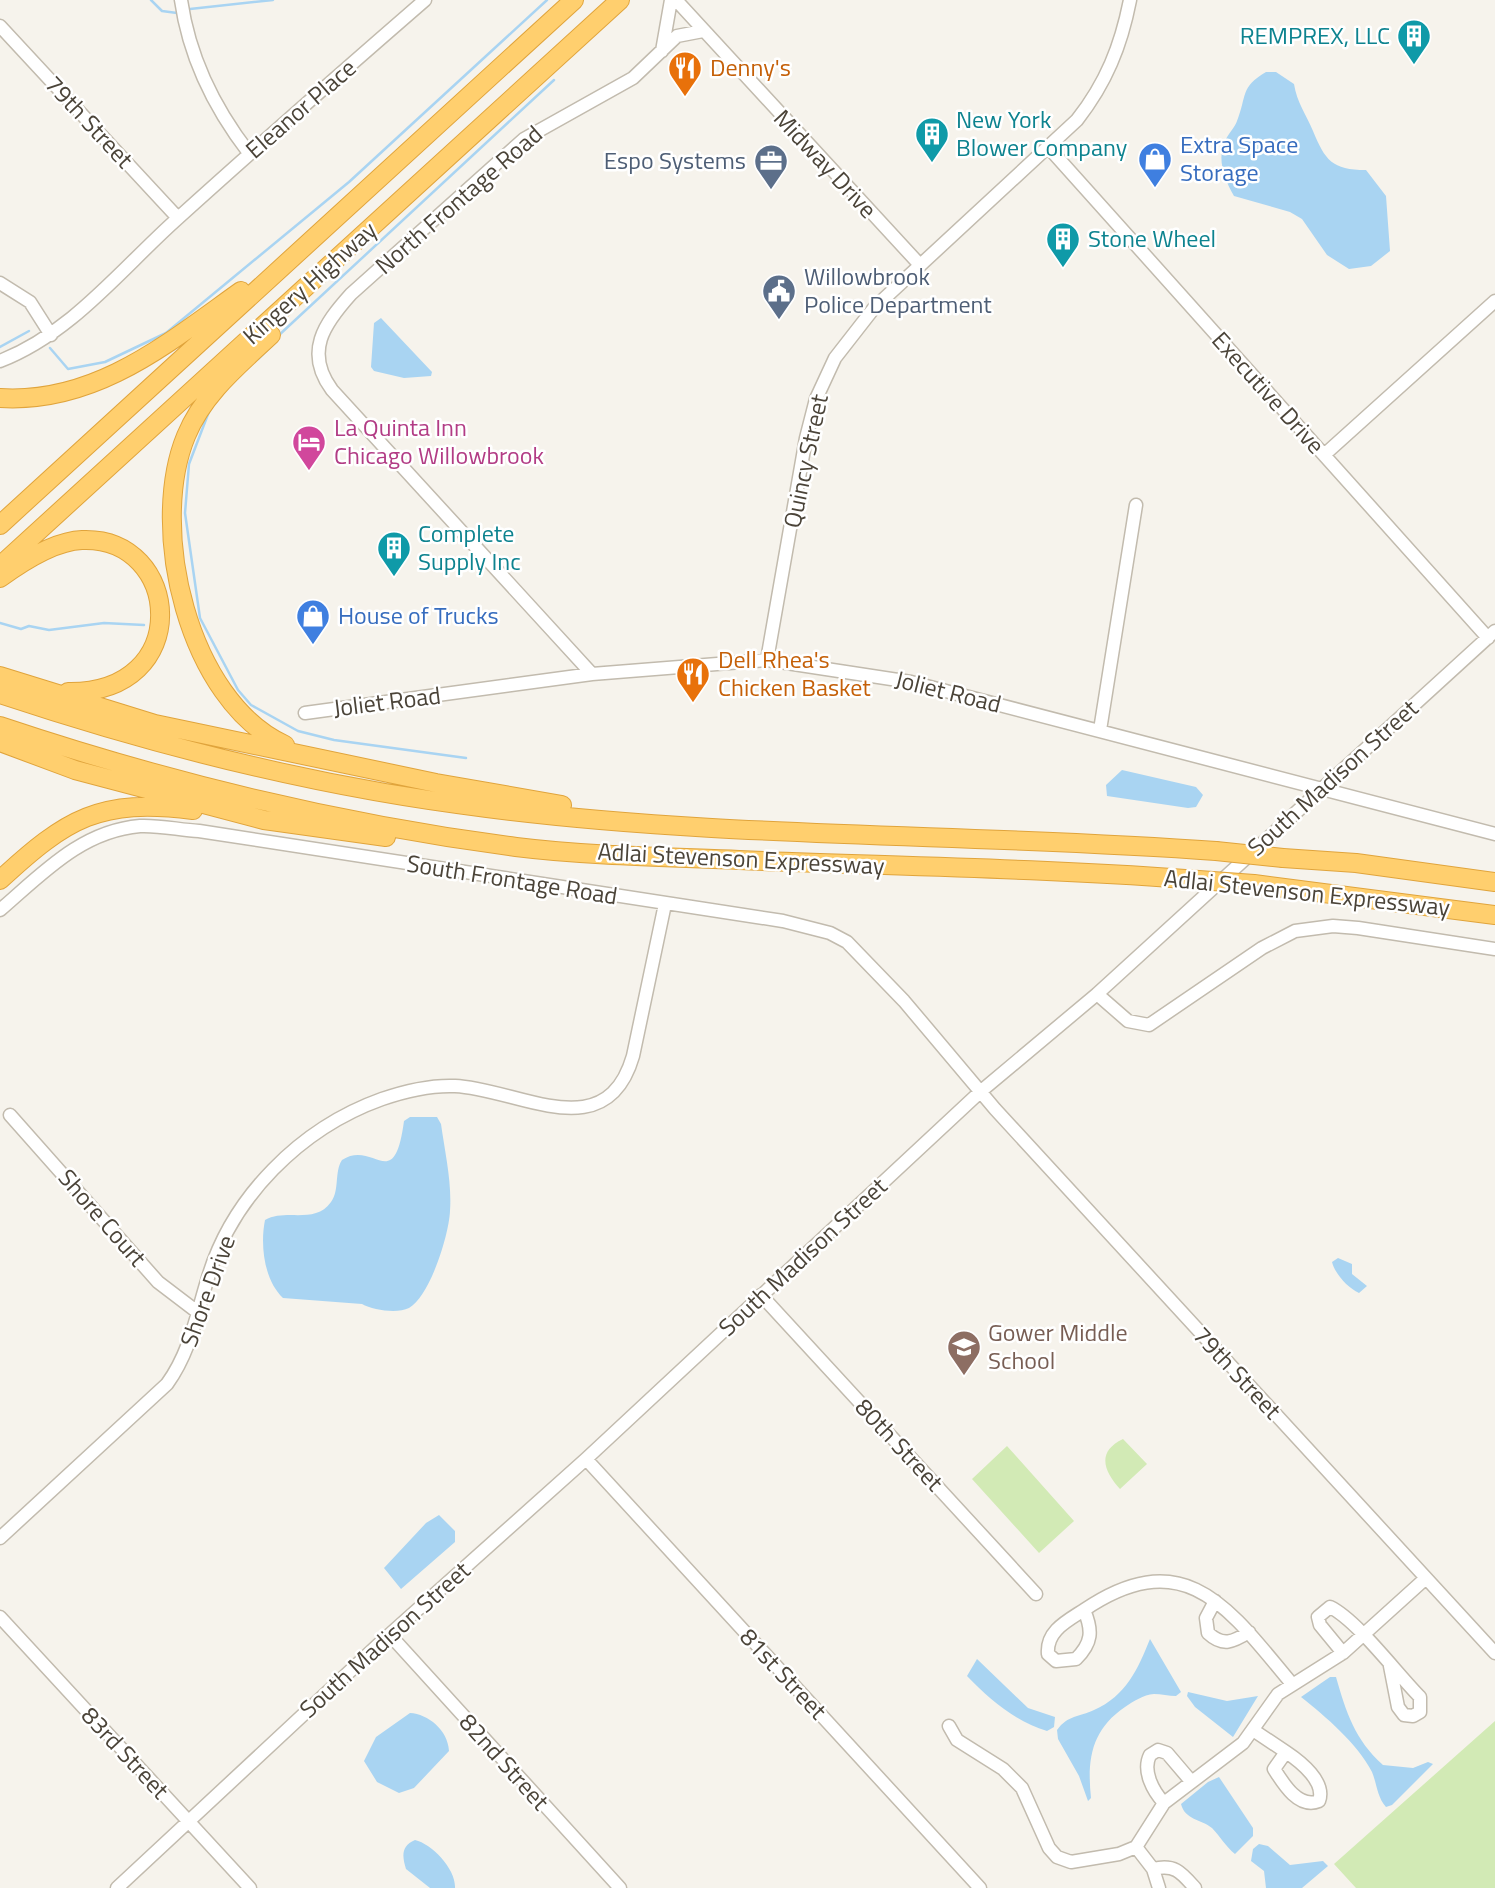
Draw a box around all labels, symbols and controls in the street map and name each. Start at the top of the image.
place label: REMPREX, LLC [1240,17,1390,53]
building icon: REMPREX, LLC [1395,17,1433,66]
restaurant icon: Denny's [666,49,704,98]
place label: Denny's [710,49,791,85]
street label: Eleanor Place [237,50,364,167]
street label: 79th Street [37,67,143,176]
street label: Midway Drive [766,101,886,226]
place label: New York Blower Company [956,101,1128,165]
building icon: New York Blower Company [913,115,951,164]
street label: North Frontage Road [367,116,550,282]
place label: Extra Space Storage [1180,126,1298,190]
shop icon: Extra Space Storage [1136,140,1174,189]
place label: Espo Systems [604,142,746,178]
office icon: Espo Systems [752,142,790,191]
street label: Kingery Highway [234,212,385,352]
building icon: Stone Wheel [1044,220,1082,269]
place label: Stone Wheel [1088,220,1216,256]
place label: Willowbrook Police Department [804,258,992,322]
public building icon: Willowbrook Police Department [760,272,798,321]
street label: Executive Drive [1204,323,1334,462]
street label: Quincy Street [773,390,837,531]
place label: La Quinta Inn Chicago Willowbrook [334,409,544,473]
hotel icon: La Quinta Inn Chicago Willowbrook [290,423,328,472]
place label: Complete Supply Inc [418,515,521,579]
building icon: Complete Supply Inc [375,529,413,578]
shop icon: House of Trucks [294,597,332,646]
place label: House of Trucks [338,597,499,633]
place label: Dell Rhea's Chicken Basket [718,641,871,705]
restaurant icon: Dell Rhea's Chicken Basket [674,655,712,704]
street label: Joliet Road [891,661,1005,722]
street label: Joliet Road [331,677,443,725]
street label: South Madison Street [1239,690,1426,864]
street label: Adlai Stevenson Expressway [597,833,886,884]
street label: South Frontage Road [404,845,620,913]
street label: Adlai Stevenson Expressway [1162,859,1452,925]
street label: Shore Court [50,1161,156,1274]
street label: South Madison Street [710,1168,895,1344]
street label: Shore Drive [170,1230,244,1352]
place label: Gower Middle School [988,1314,1128,1378]
street label: 79th Street [1185,1318,1291,1427]
school or university icon: Gower Middle School [945,1328,983,1377]
street label: 80th Street [847,1390,953,1499]
street label: South Madison Street [291,1552,478,1726]
street label: 81st Street [732,1619,836,1728]
street label: 83rd Street [73,1698,178,1807]
street label: 82nd Street [451,1705,559,1818]

